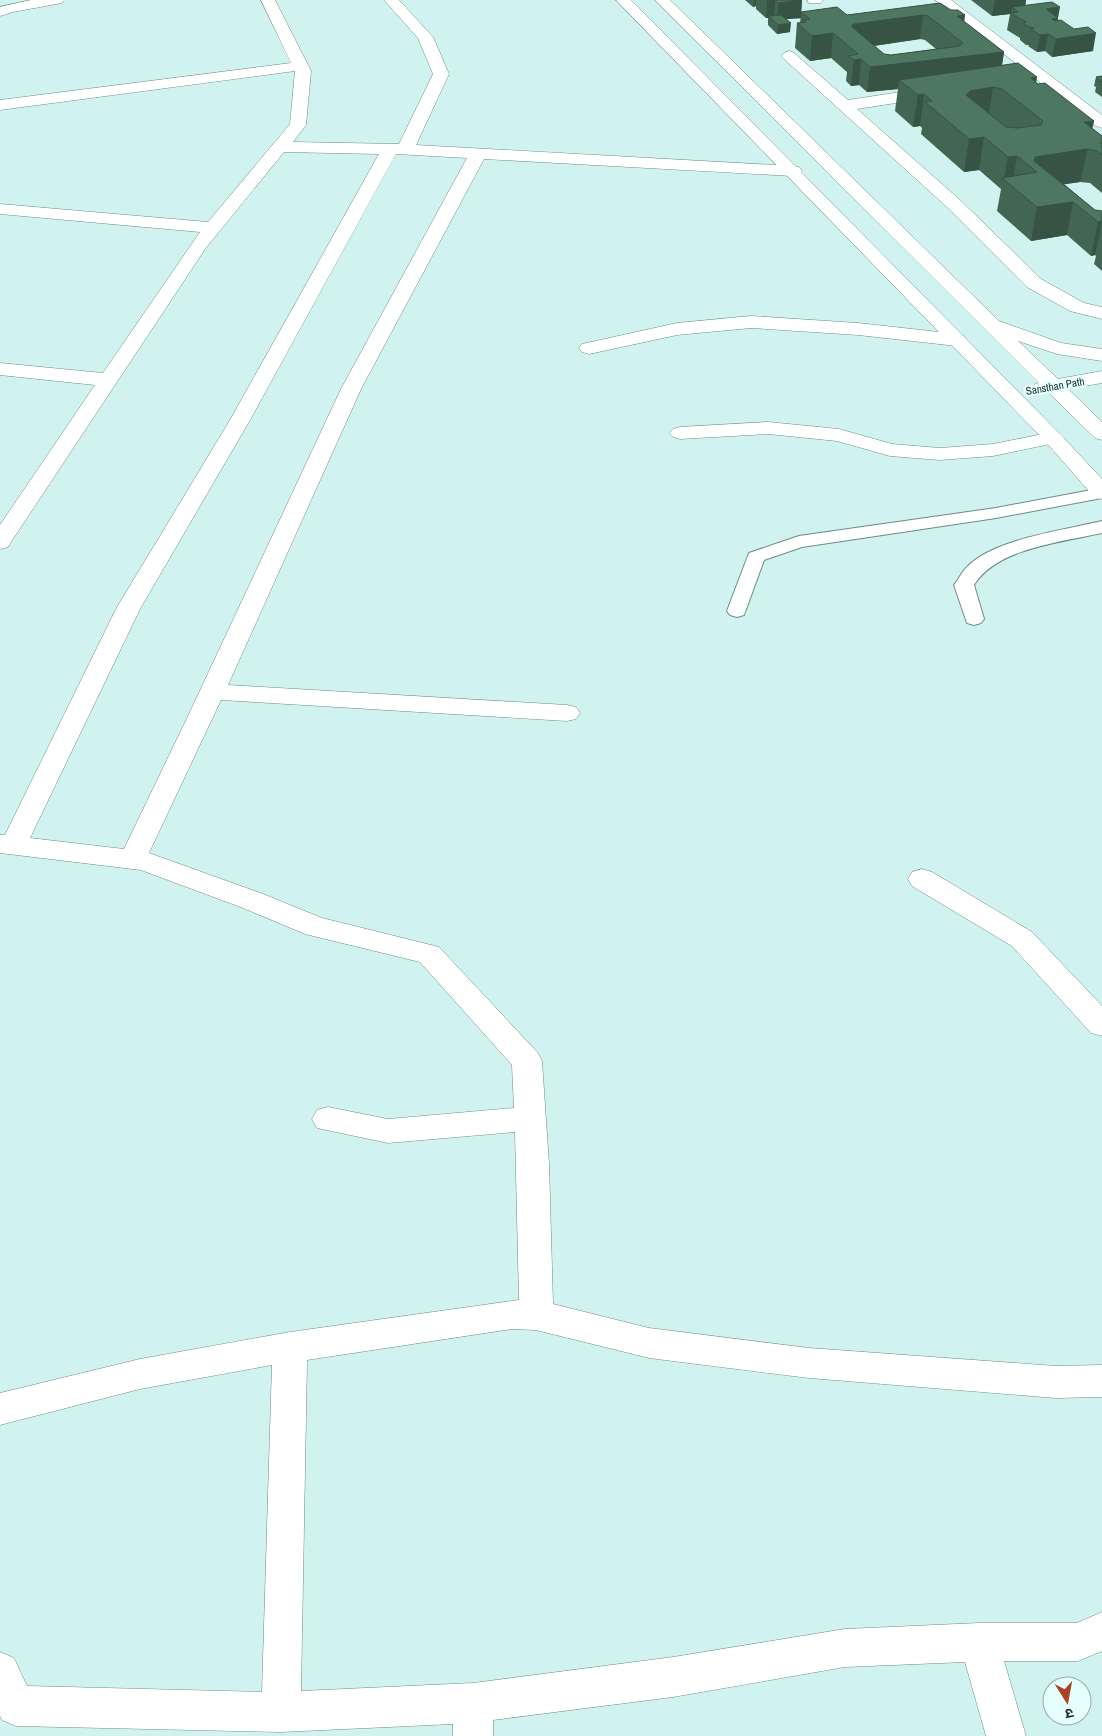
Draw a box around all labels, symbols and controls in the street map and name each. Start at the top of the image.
street label: Sansthan Path [1025,374,1085,398]
north arrow [1042,1676,1092,1726]
text: उ [1063,1704,1075,1724]

